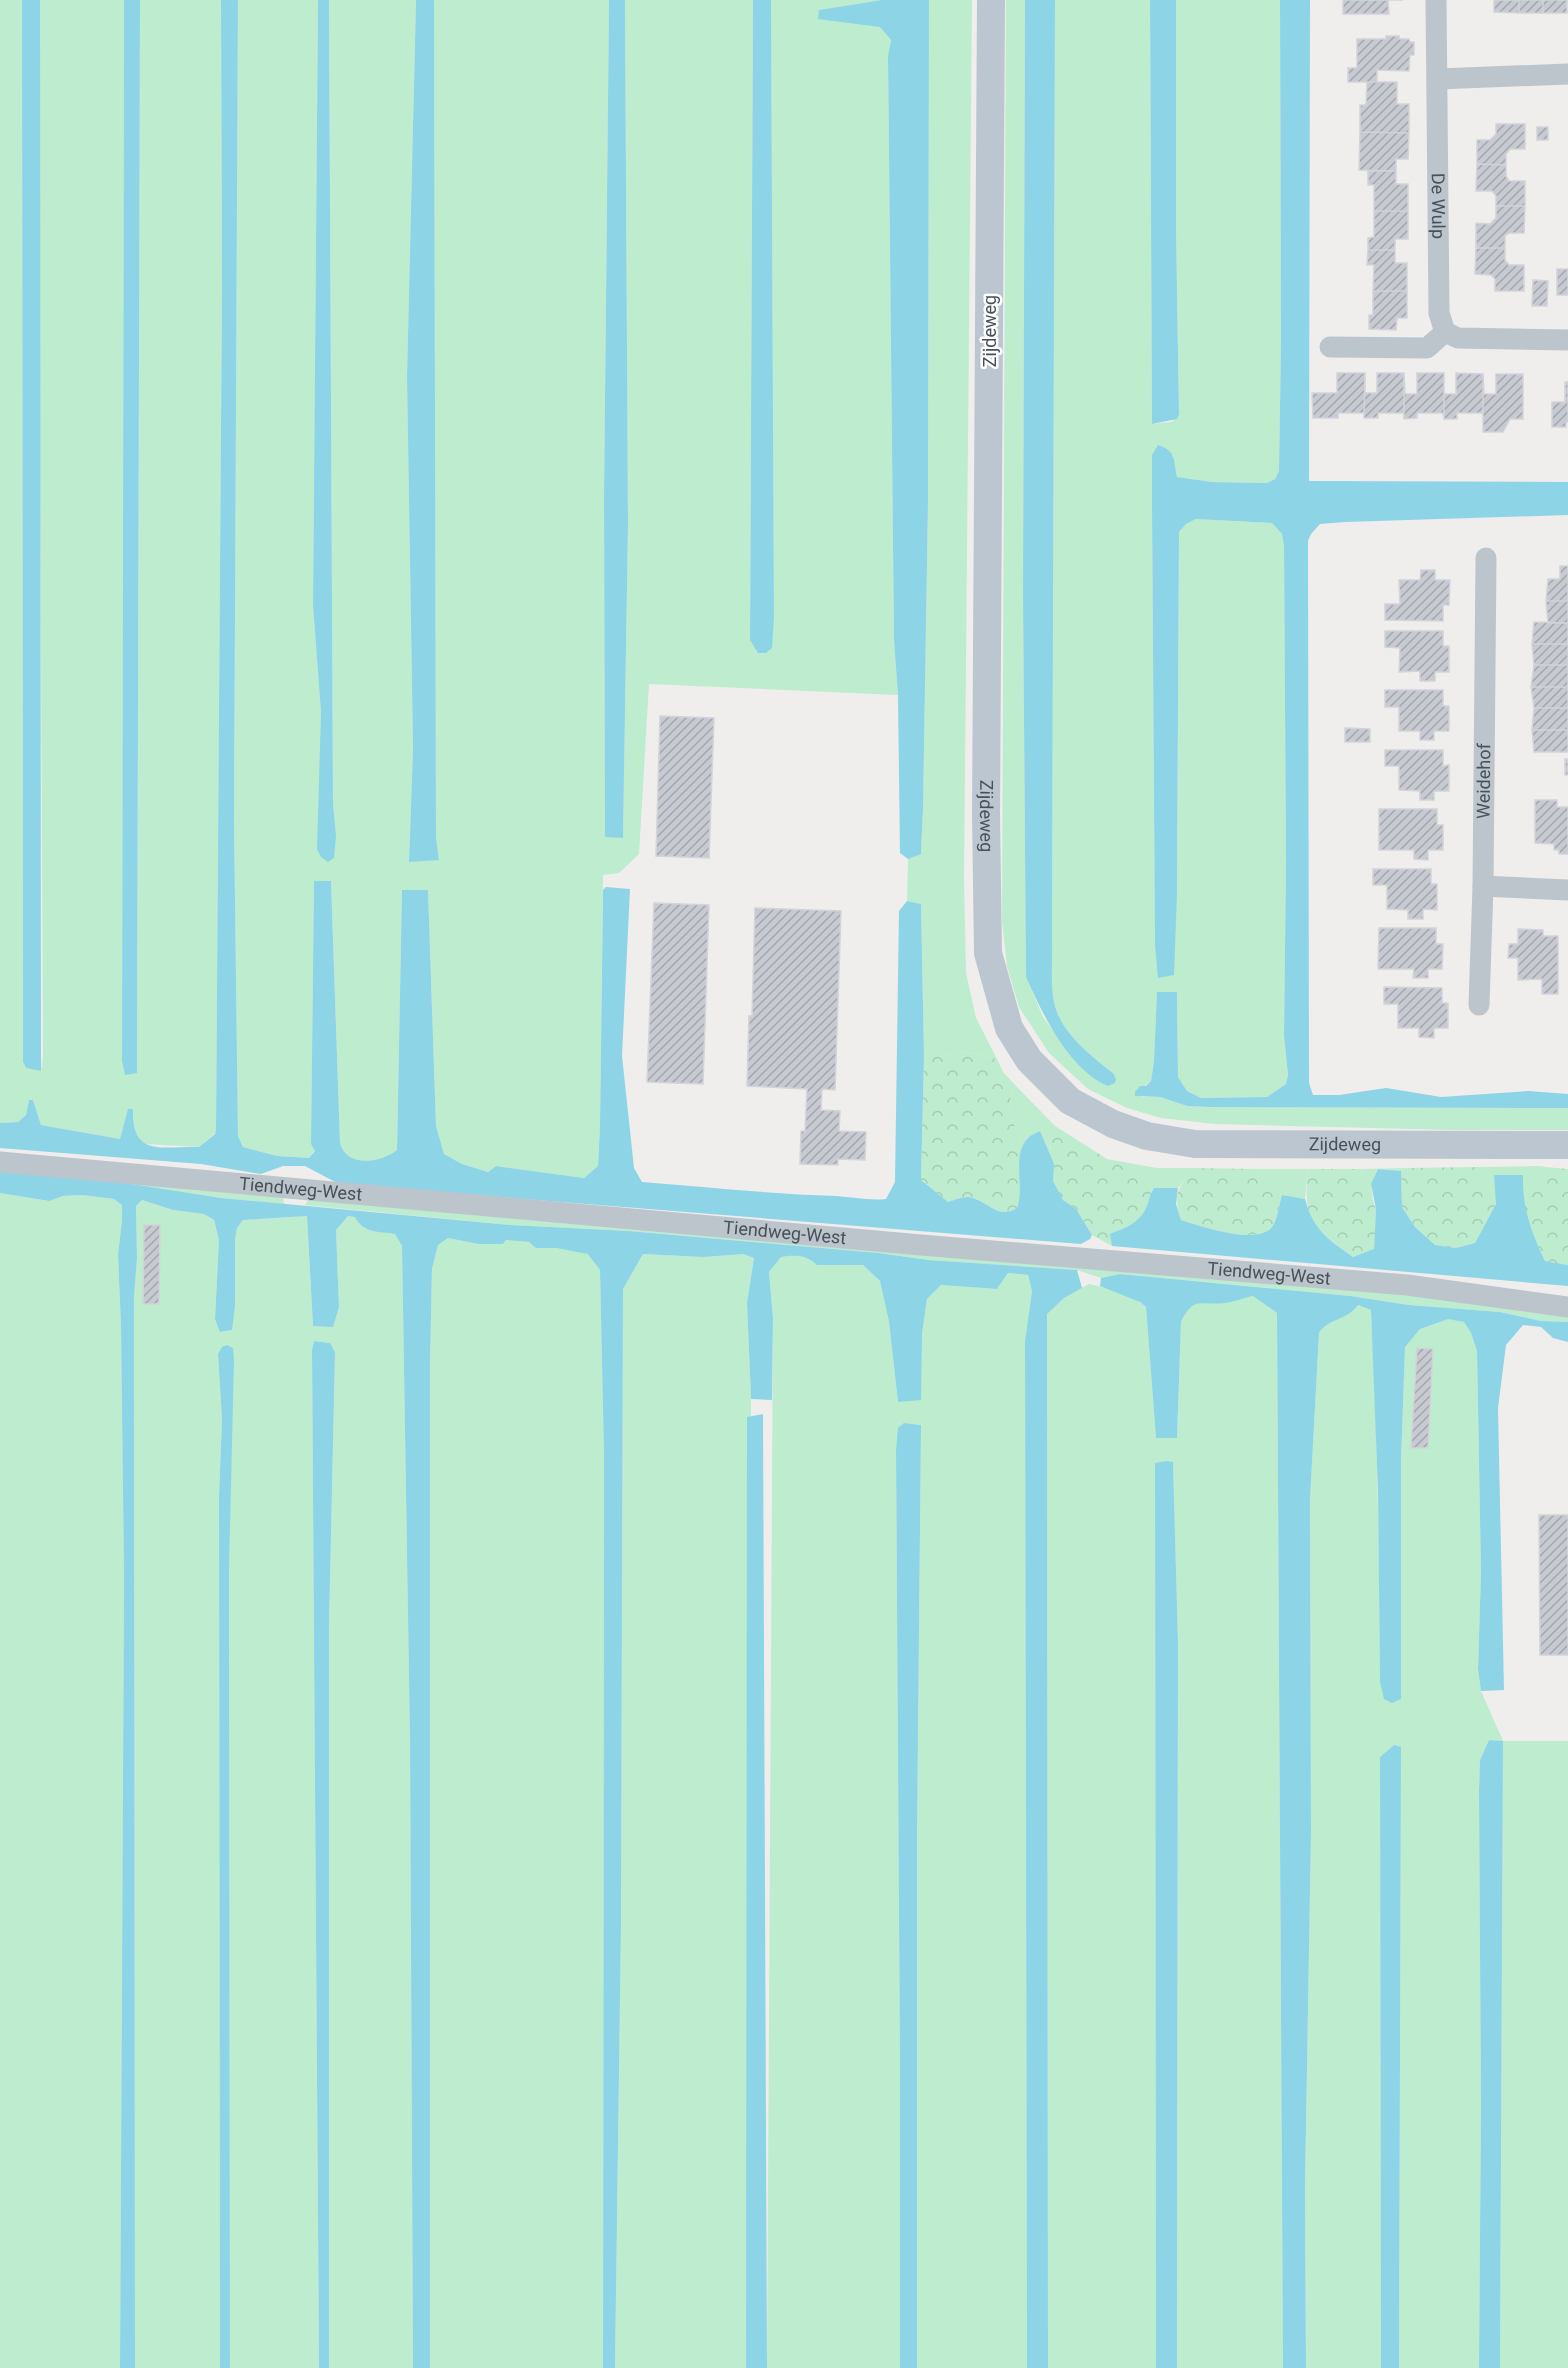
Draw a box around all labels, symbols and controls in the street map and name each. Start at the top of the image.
street label: De Wulp [1428,173,1449,239]
street label: Zijdeweg [979,295,1000,367]
street label: Weidehof [1473,742,1494,819]
street label: Zijdeweg [976,780,998,852]
street label: Zijdeweg [1309,1133,1381,1154]
street label: Tiendweg-West [238,1173,363,1205]
street label: Tiendweg-West [722,1216,847,1248]
street label: Tiendweg-West [1207,1258,1332,1289]

